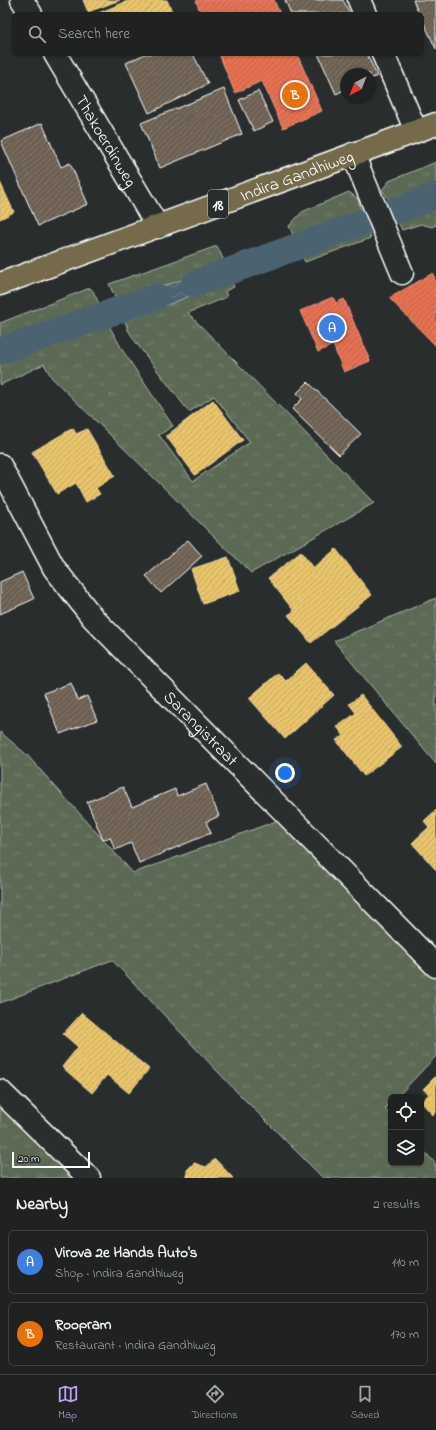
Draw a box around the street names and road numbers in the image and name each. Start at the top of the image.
street label: Thakoerdinweg [68,91,143,194]
street label: Indira Gandhiweg [237,144,358,209]
road number: 18 [208,190,228,218]
street label: Sarangistraat [157,685,244,773]

